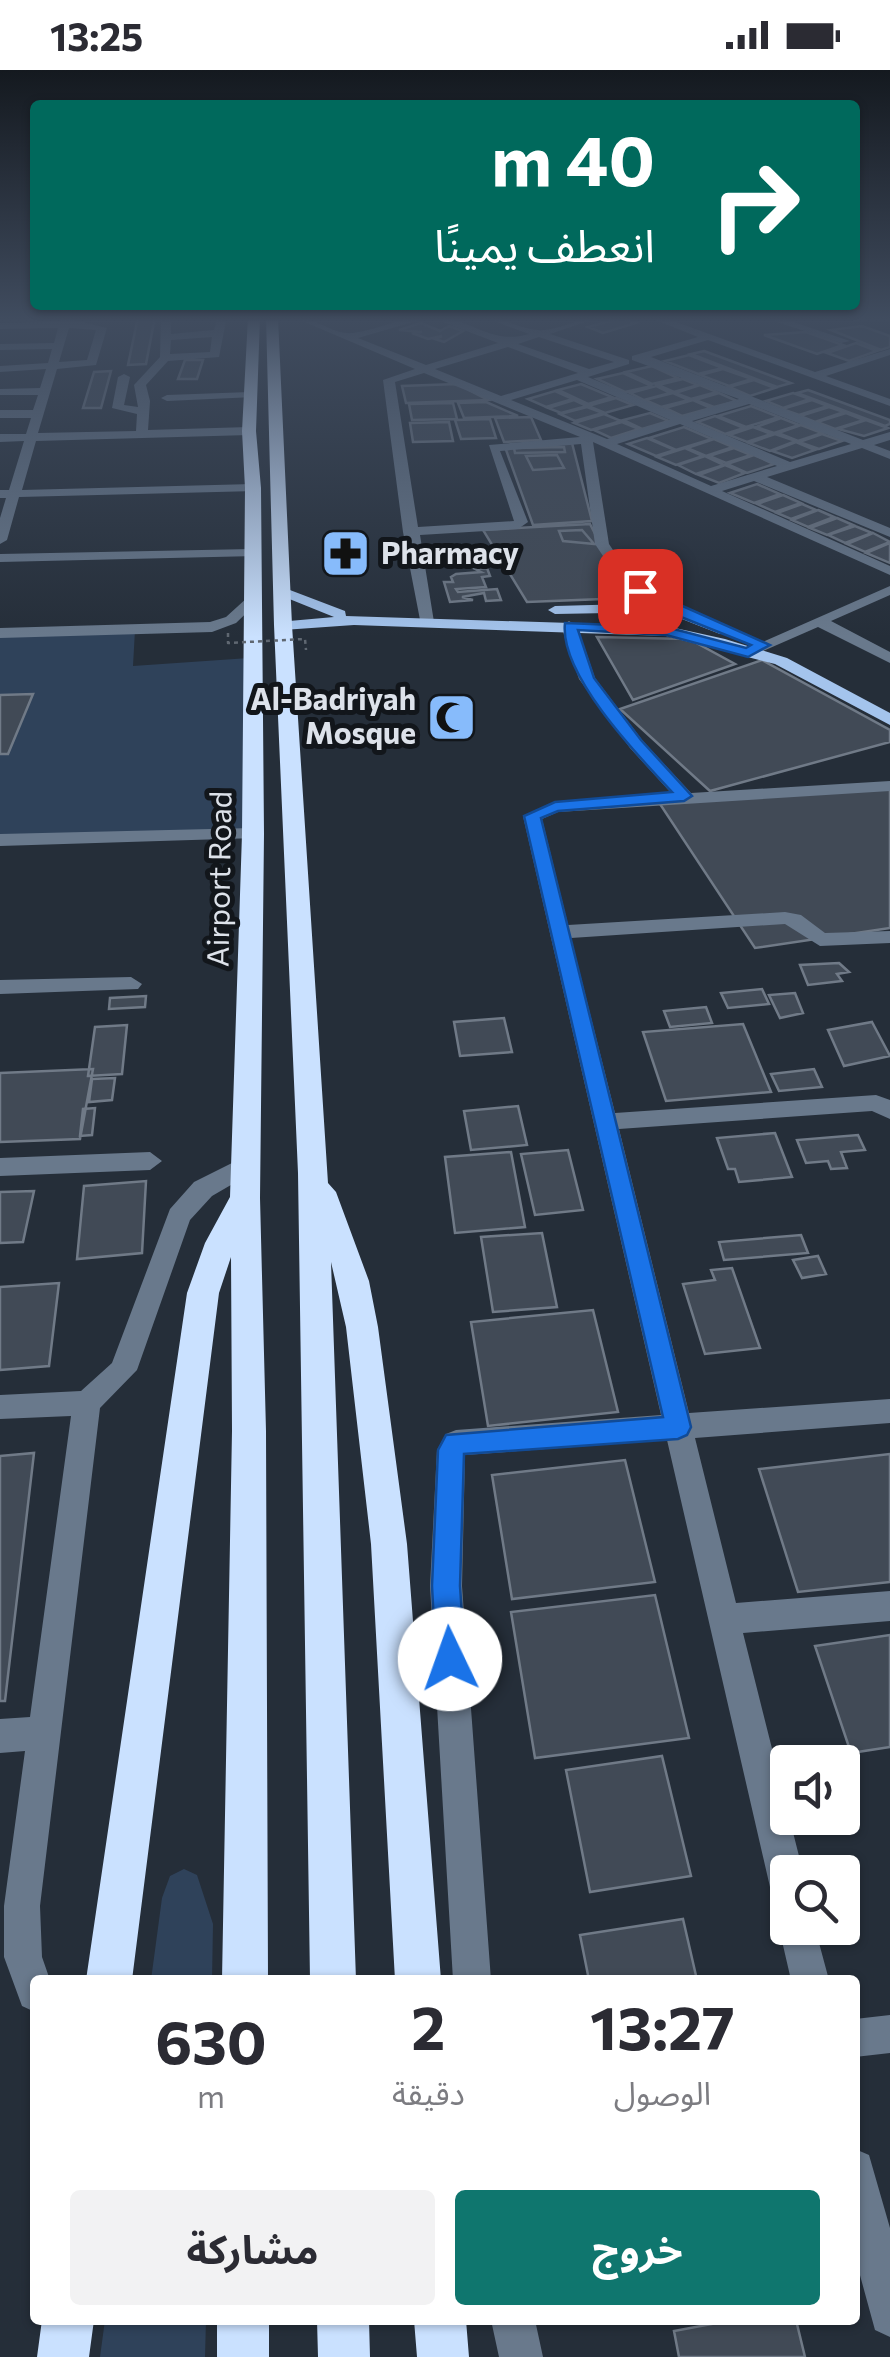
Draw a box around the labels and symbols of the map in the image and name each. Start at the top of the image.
pharmacy icon: Pharmacy [320,528,372,580]
place label: Pharmacy [381,533,520,570]
pin [598,549,683,634]
place label: Al-Badriyah Mosque [250,679,416,750]
mosque icon: Al-Badriyah Mosque [425,691,477,743]
street label: Airport Road [197,791,238,967]
position arrow [398,1607,502,1711]

